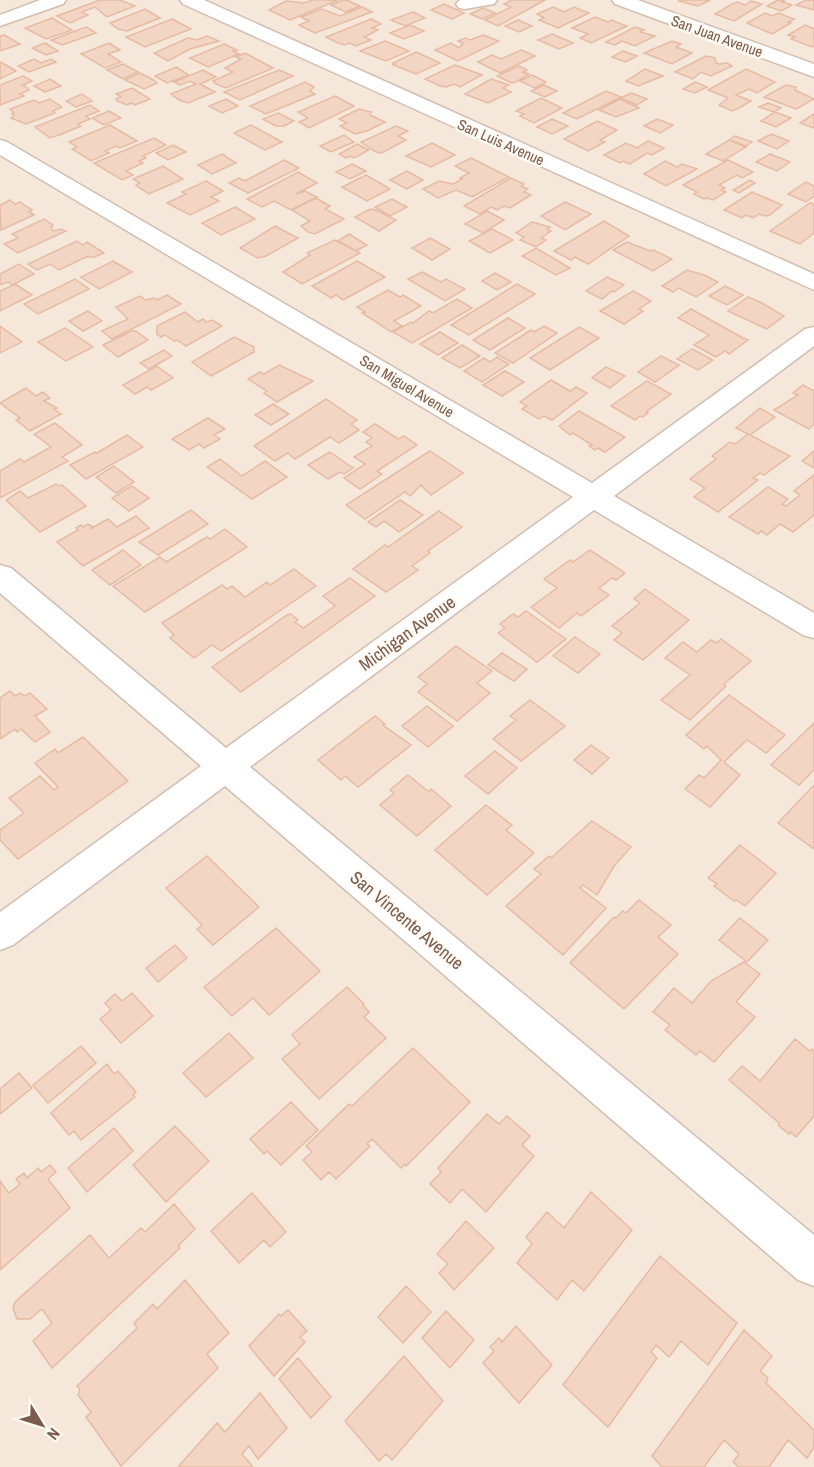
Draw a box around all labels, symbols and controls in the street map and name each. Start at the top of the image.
street label: San Juan Avenue [668,10,766,62]
street label: San Luis Avenue [454,114,548,171]
street label: San Miguel Avenue [356,350,458,422]
street label: Michigan Avenue [354,589,460,677]
street label: San Vincente Avenue [345,865,469,975]
north arrow [12,1395,72,1455]
text: N [42,1424,65,1445]

